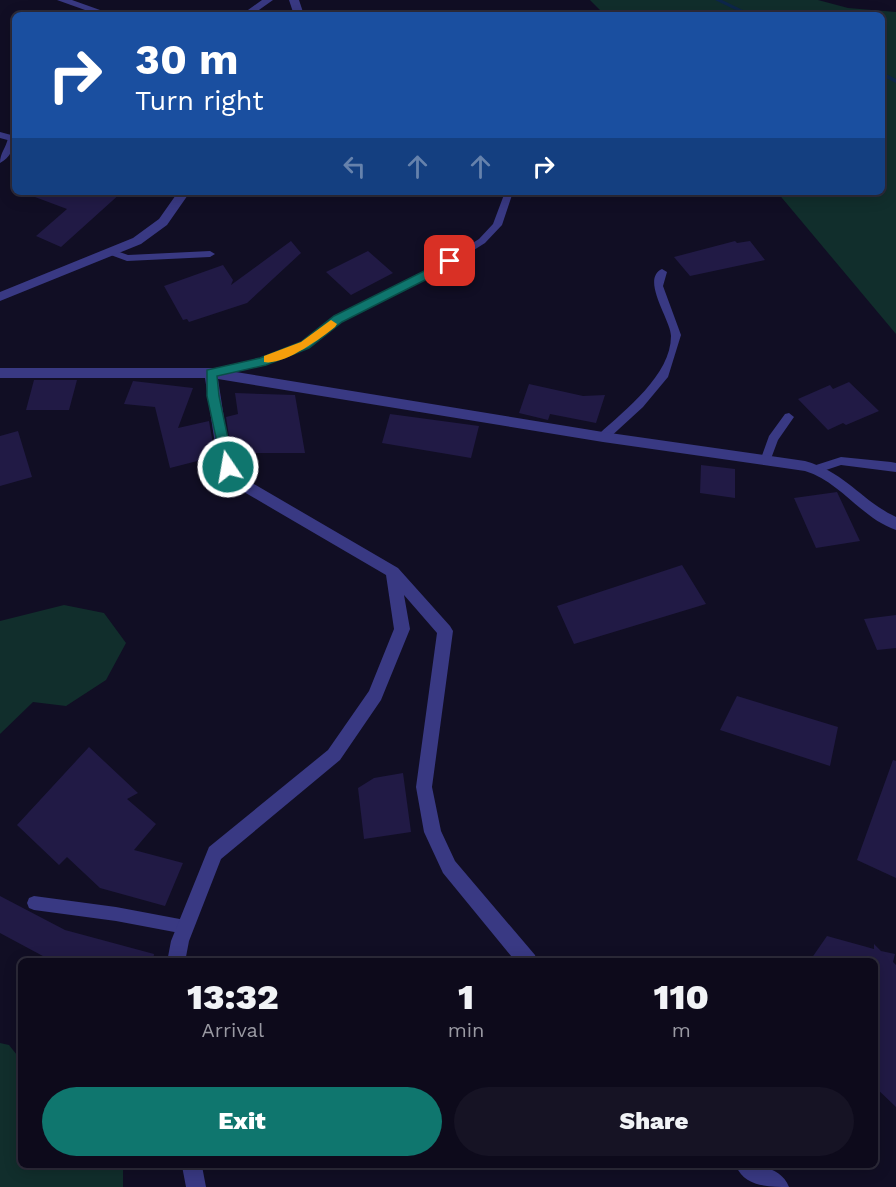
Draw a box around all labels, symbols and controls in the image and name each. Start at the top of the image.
text: 30 m [135,35,239,84]
icon: right [36,36,114,114]
text: Turn right [135,85,264,117]
icon: left [338,150,371,183]
icon: ahead [401,150,434,183]
icon: ahead [464,150,497,183]
icon: right [527,150,560,183]
pin [424,235,475,286]
icon: arrive [433,244,466,277]
position arrow [196,435,260,499]
text: 13:32 [187,976,279,1018]
text: 1 [458,976,474,1018]
text: 110 [653,976,709,1018]
text: Arrival [202,1018,264,1042]
text: min [448,1018,484,1042]
text: m [672,1018,691,1042]
button: Exit [42,1087,442,1156]
button: Share [454,1087,854,1156]

